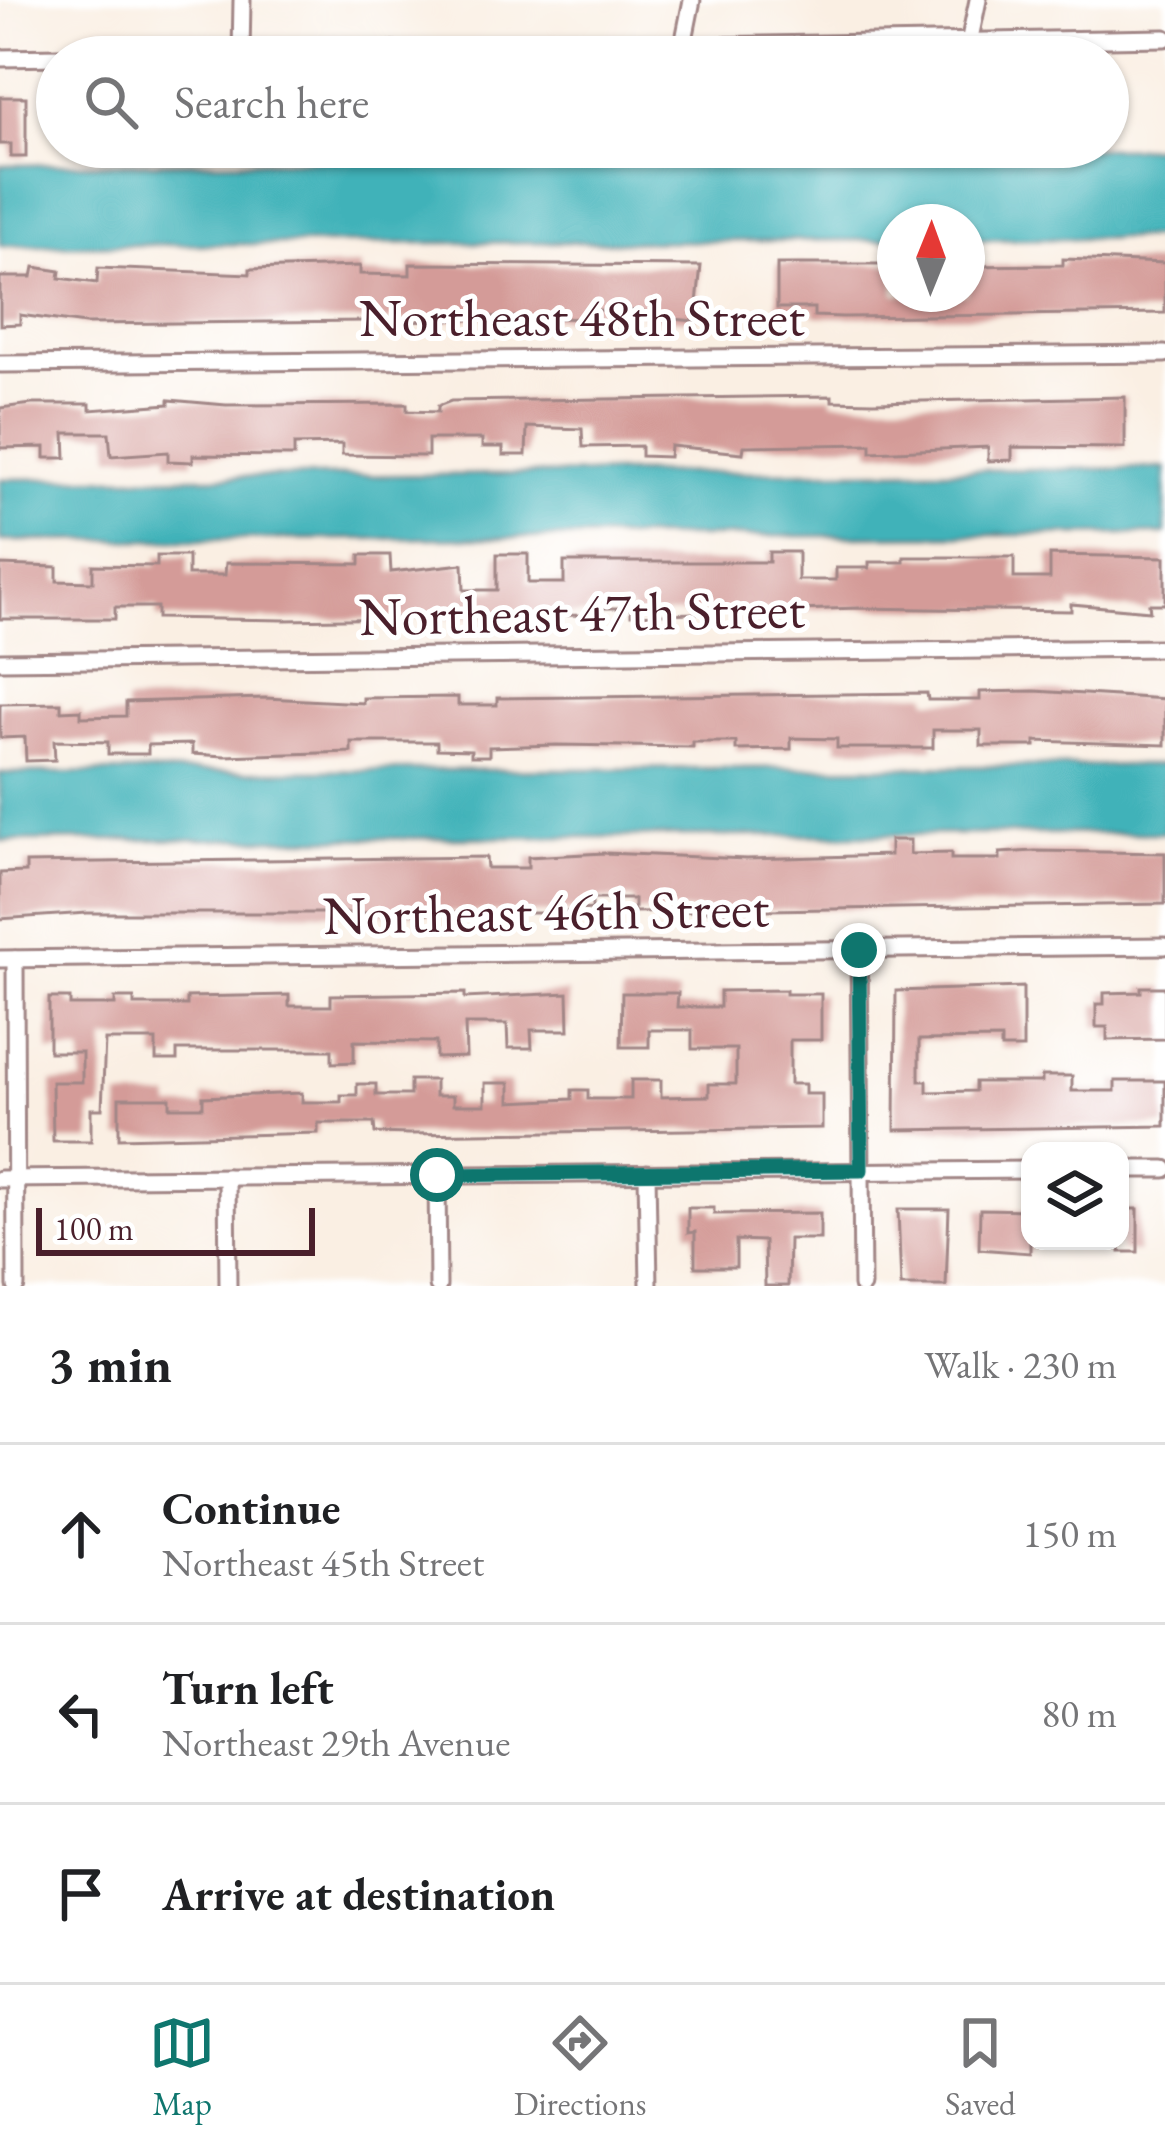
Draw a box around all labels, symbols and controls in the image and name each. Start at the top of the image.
search box [36,36,1129,168]
icon: search [78,69,144,135]
text: Search here [174,73,369,131]
north arrow [877,204,985,312]
street label: Northeast 48th Street [359,282,805,352]
street label: Northeast 47th Street [358,573,806,651]
street label: Northeast 46th Street [322,872,770,950]
route end [832,923,886,977]
map controls [1021,1142,1129,1250]
button: layers [1021,1142,1129,1250]
route start [410,1148,464,1202]
scale bar [36,1202,315,1255]
text: 100 m [54,1207,134,1250]
text: 3 min [48,1331,172,1397]
text: Walk · 230 m [924,1339,1117,1390]
text: Continue [162,1479,340,1537]
icon: ahead [48,1501,114,1567]
text: 150 m [1023,1508,1117,1559]
text: Northeast 45th Street [162,1537,484,1588]
text: Turn left [162,1659,334,1717]
icon: left [48,1681,114,1747]
text: 80 m [1041,1688,1117,1739]
text: Northeast 29th Avenue [162,1717,510,1768]
icon: arrive [48,1861,114,1927]
text: Arrive at destination [162,1865,555,1923]
tab: Map [149,2010,215,2125]
tab: Directions [514,2010,647,2125]
tab: Saved [945,2010,1016,2125]

